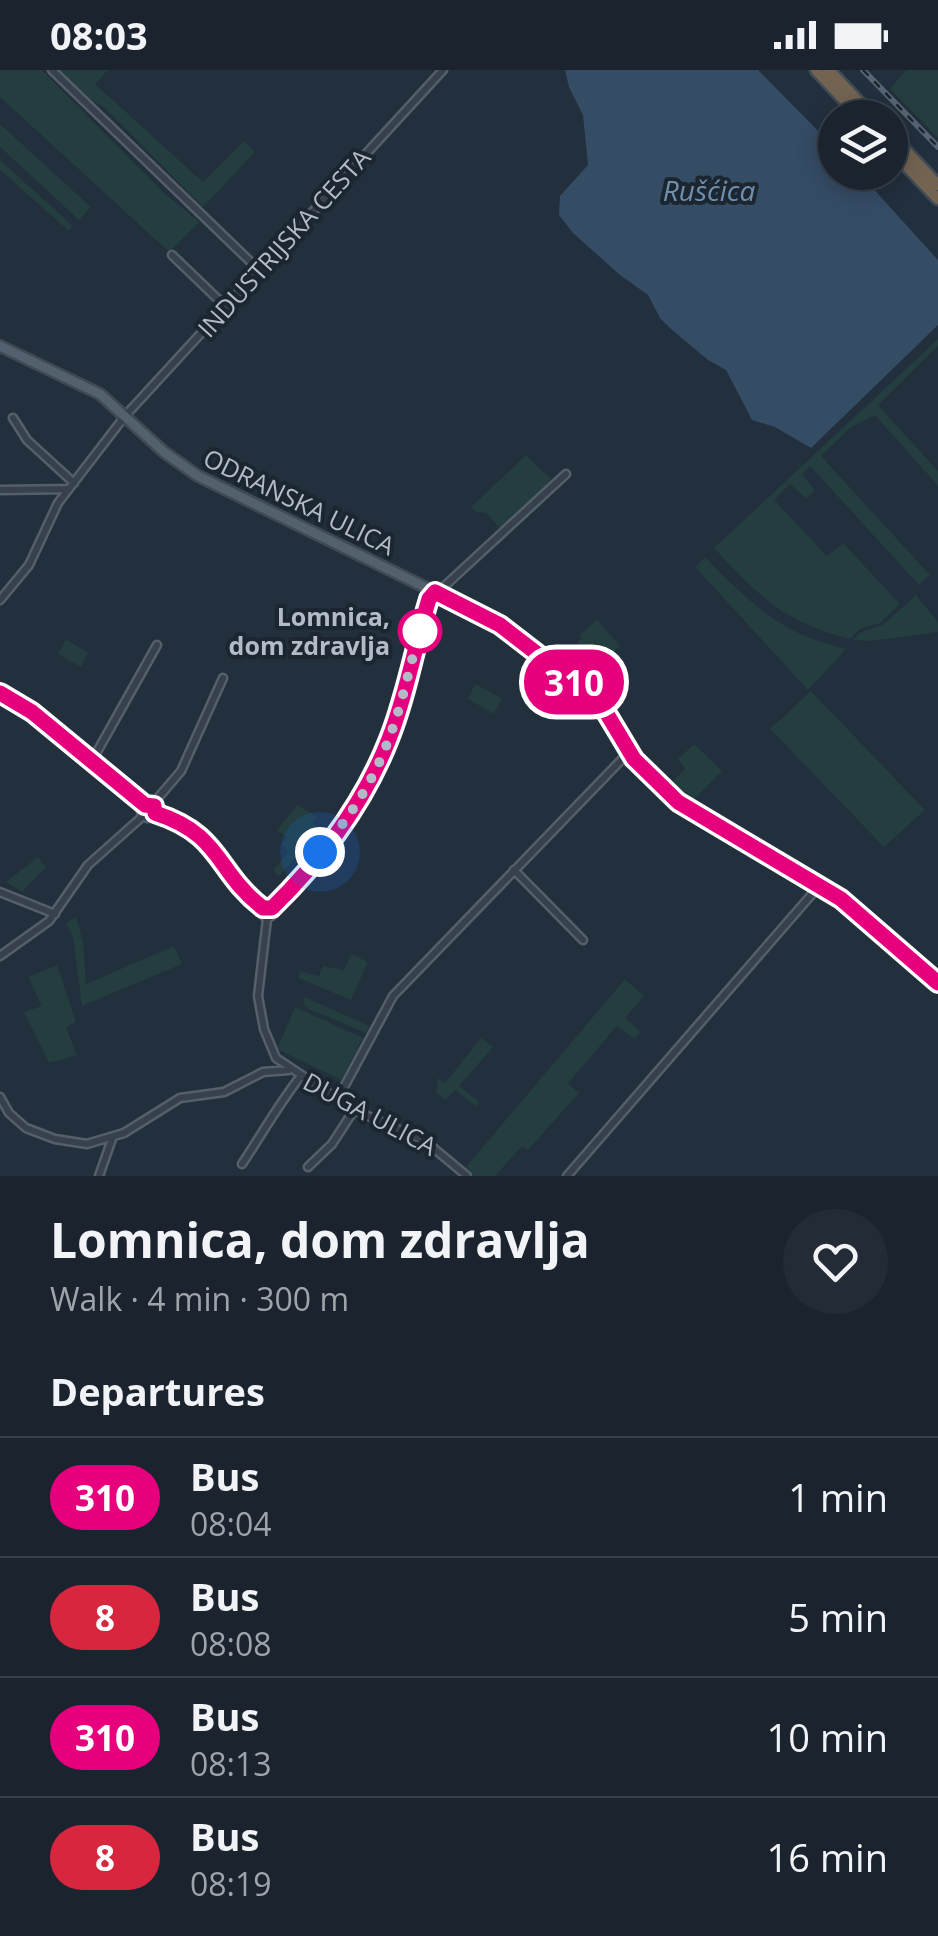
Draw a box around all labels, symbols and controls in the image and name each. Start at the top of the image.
text: 08:03 [50,9,148,61]
map controls [818,100,908,190]
button: layers [818,100,908,190]
street label: INDUSTRIJSKA CESTA [189,141,377,344]
water label: Rušćica [663,171,755,209]
street label: ODRANSKA ULICA [198,440,401,562]
place label: Lomnica, dom zdravlja [229,599,390,662]
marker: Lomnica, dom zdravlja [399,610,441,652]
line badge: 310 [516,650,632,714]
text: 310 [544,659,604,706]
your location [295,827,345,877]
street label: DUGA ULICA [298,1064,443,1163]
text: Lomnica, dom zdravlja [50,1207,590,1272]
button: heart [783,1209,888,1314]
text: Walk · 4 min · 300 m [50,1277,349,1320]
text: Departures [50,1365,265,1417]
text: Bus [190,1450,259,1502]
text: 1 min [788,1471,888,1523]
text: 310 [75,1474,135,1521]
text: 08:04 [190,1502,272,1545]
text: Bus [190,1570,259,1622]
text: 5 min [788,1591,888,1643]
text: 8 [95,1594,115,1641]
text: 08:08 [190,1622,272,1665]
text: Bus [190,1690,259,1742]
text: 10 min [767,1711,888,1763]
text: 310 [75,1714,135,1761]
text: 08:13 [190,1742,272,1785]
text: Bus [190,1810,259,1862]
text: 16 min [767,1831,888,1883]
text: 8 [95,1834,115,1881]
text: 08:19 [190,1862,272,1905]

